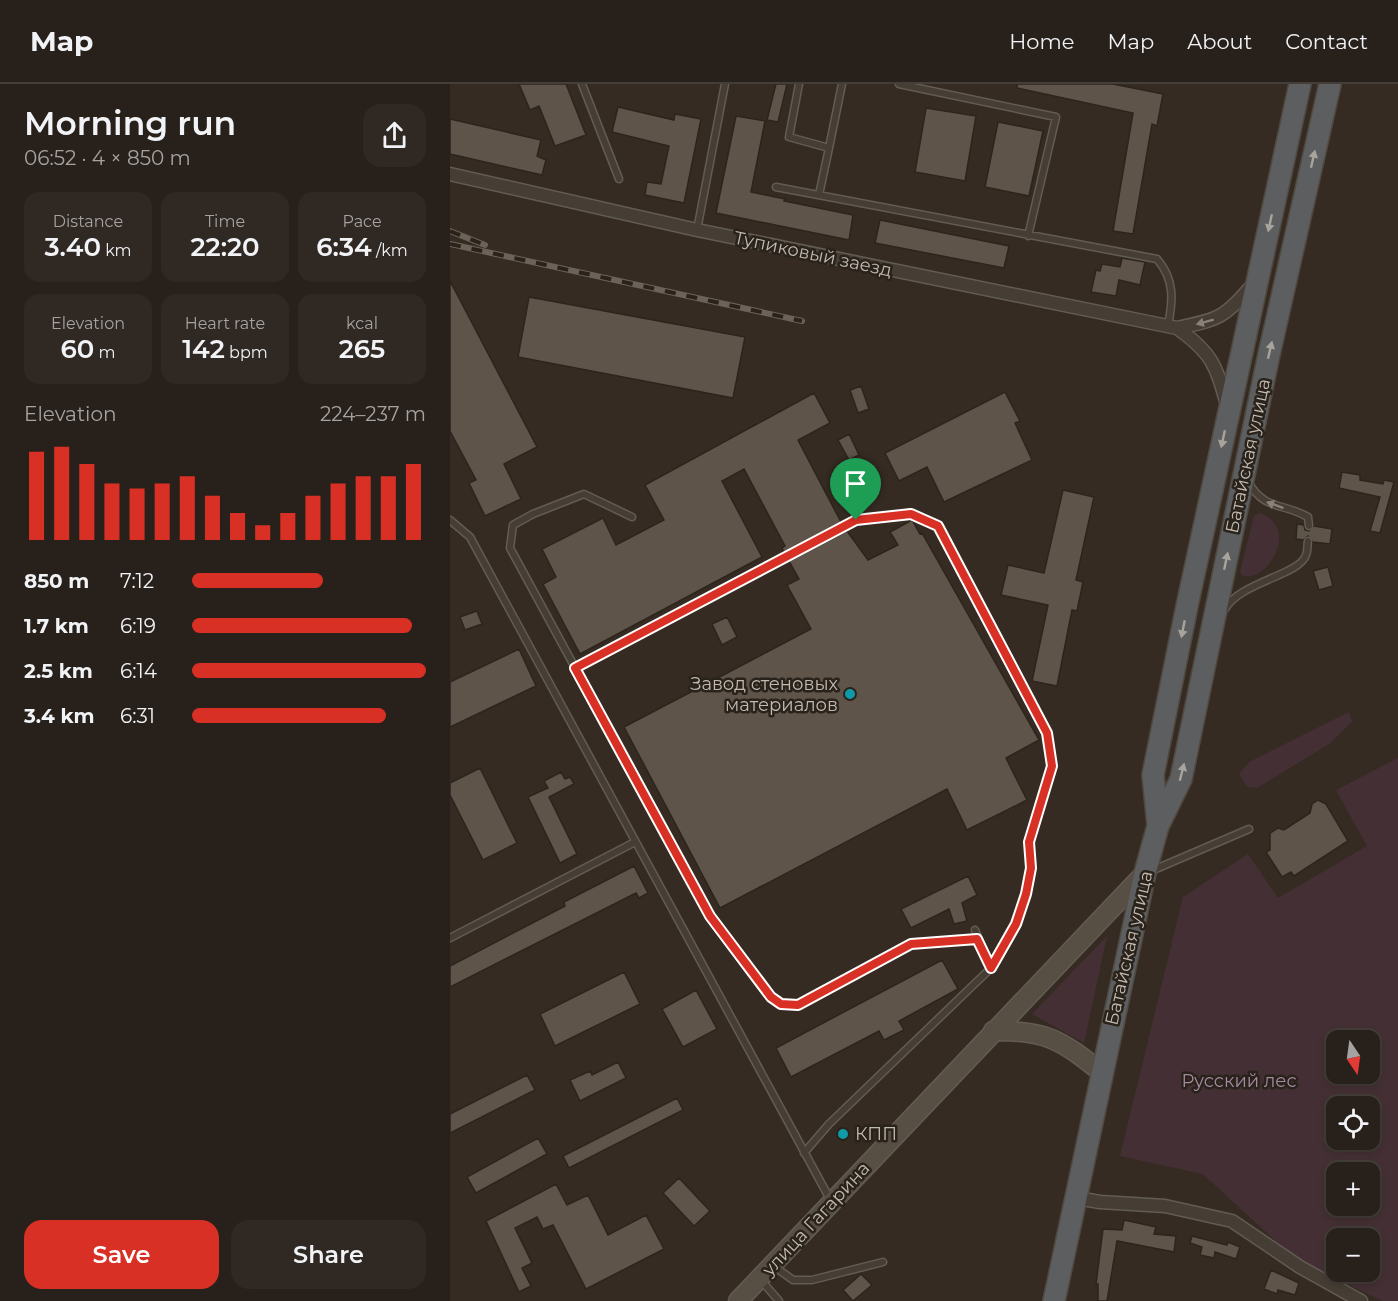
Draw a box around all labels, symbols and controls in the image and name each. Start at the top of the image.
text: Map [30,24,93,58]
text: Home [1009,29,1074,54]
text: Map [1107,29,1154,54]
text: About [1187,29,1252,54]
text: Contact [1285,29,1368,54]
text: Morning run [24,103,236,143]
button: share [363,104,426,167]
text: 06:52 · 4 × 850 m [24,146,191,170]
one-way arrow [1309,150,1318,169]
text: Distance [53,212,123,231]
text: Time [205,212,245,231]
text: Pace [342,212,382,231]
one-way arrow [1264,214,1274,232]
street label: Тупиковый заезд [732,227,894,282]
text: 3.40 [44,231,101,263]
text: 22:20 [190,231,260,263]
text: 6:34 [316,231,372,263]
text: km [101,241,132,260]
text: /km [372,241,408,260]
text: Elevation [51,314,125,333]
text: Heart rate [185,314,265,333]
text: kcal [346,314,378,333]
one-way arrow [1195,318,1213,327]
text: 60 [61,333,94,365]
text: 142 [182,333,225,365]
text: 265 [339,333,385,365]
one-way arrow [1266,340,1276,359]
text: m [94,343,115,362]
text: bpm [225,343,268,362]
street label: Батайская улица [1221,377,1275,535]
text: Elevation [24,402,116,426]
text: 224–237 m [320,402,426,426]
one-way arrow [1218,429,1227,448]
pin [830,458,881,520]
icon: arrive [839,467,872,500]
one-way arrow [1265,499,1283,509]
one-way arrow [1222,551,1231,570]
text: 850 m [24,569,89,593]
text: 7:12 [120,569,154,593]
text: 1.7 km [24,614,89,638]
text: 6:19 [120,614,156,638]
one-way arrow [1177,620,1187,639]
text: 2.5 km [24,659,93,683]
text: 6:14 [120,659,157,683]
place label: Завод стеновых материалов [690,673,839,716]
marker: Завод стеновых материалов [843,687,857,701]
text: 3.4 km [24,704,95,728]
text: 6:31 [120,704,155,728]
one-way arrow [1178,763,1187,781]
street label: Батайская улица [1101,869,1157,1027]
north arrow [1326,1030,1380,1084]
map controls [1326,1030,1380,1282]
park label: Русский лес [1181,1070,1297,1092]
button: locate [1326,1096,1380,1150]
place label: КПП [855,1123,897,1145]
marker: КПП [836,1127,850,1141]
street label: улица Гагарина [757,1158,874,1281]
button: + [1326,1162,1380,1216]
button: Save [24,1220,219,1289]
button: Share [231,1220,426,1289]
button: − [1326,1228,1380,1282]

